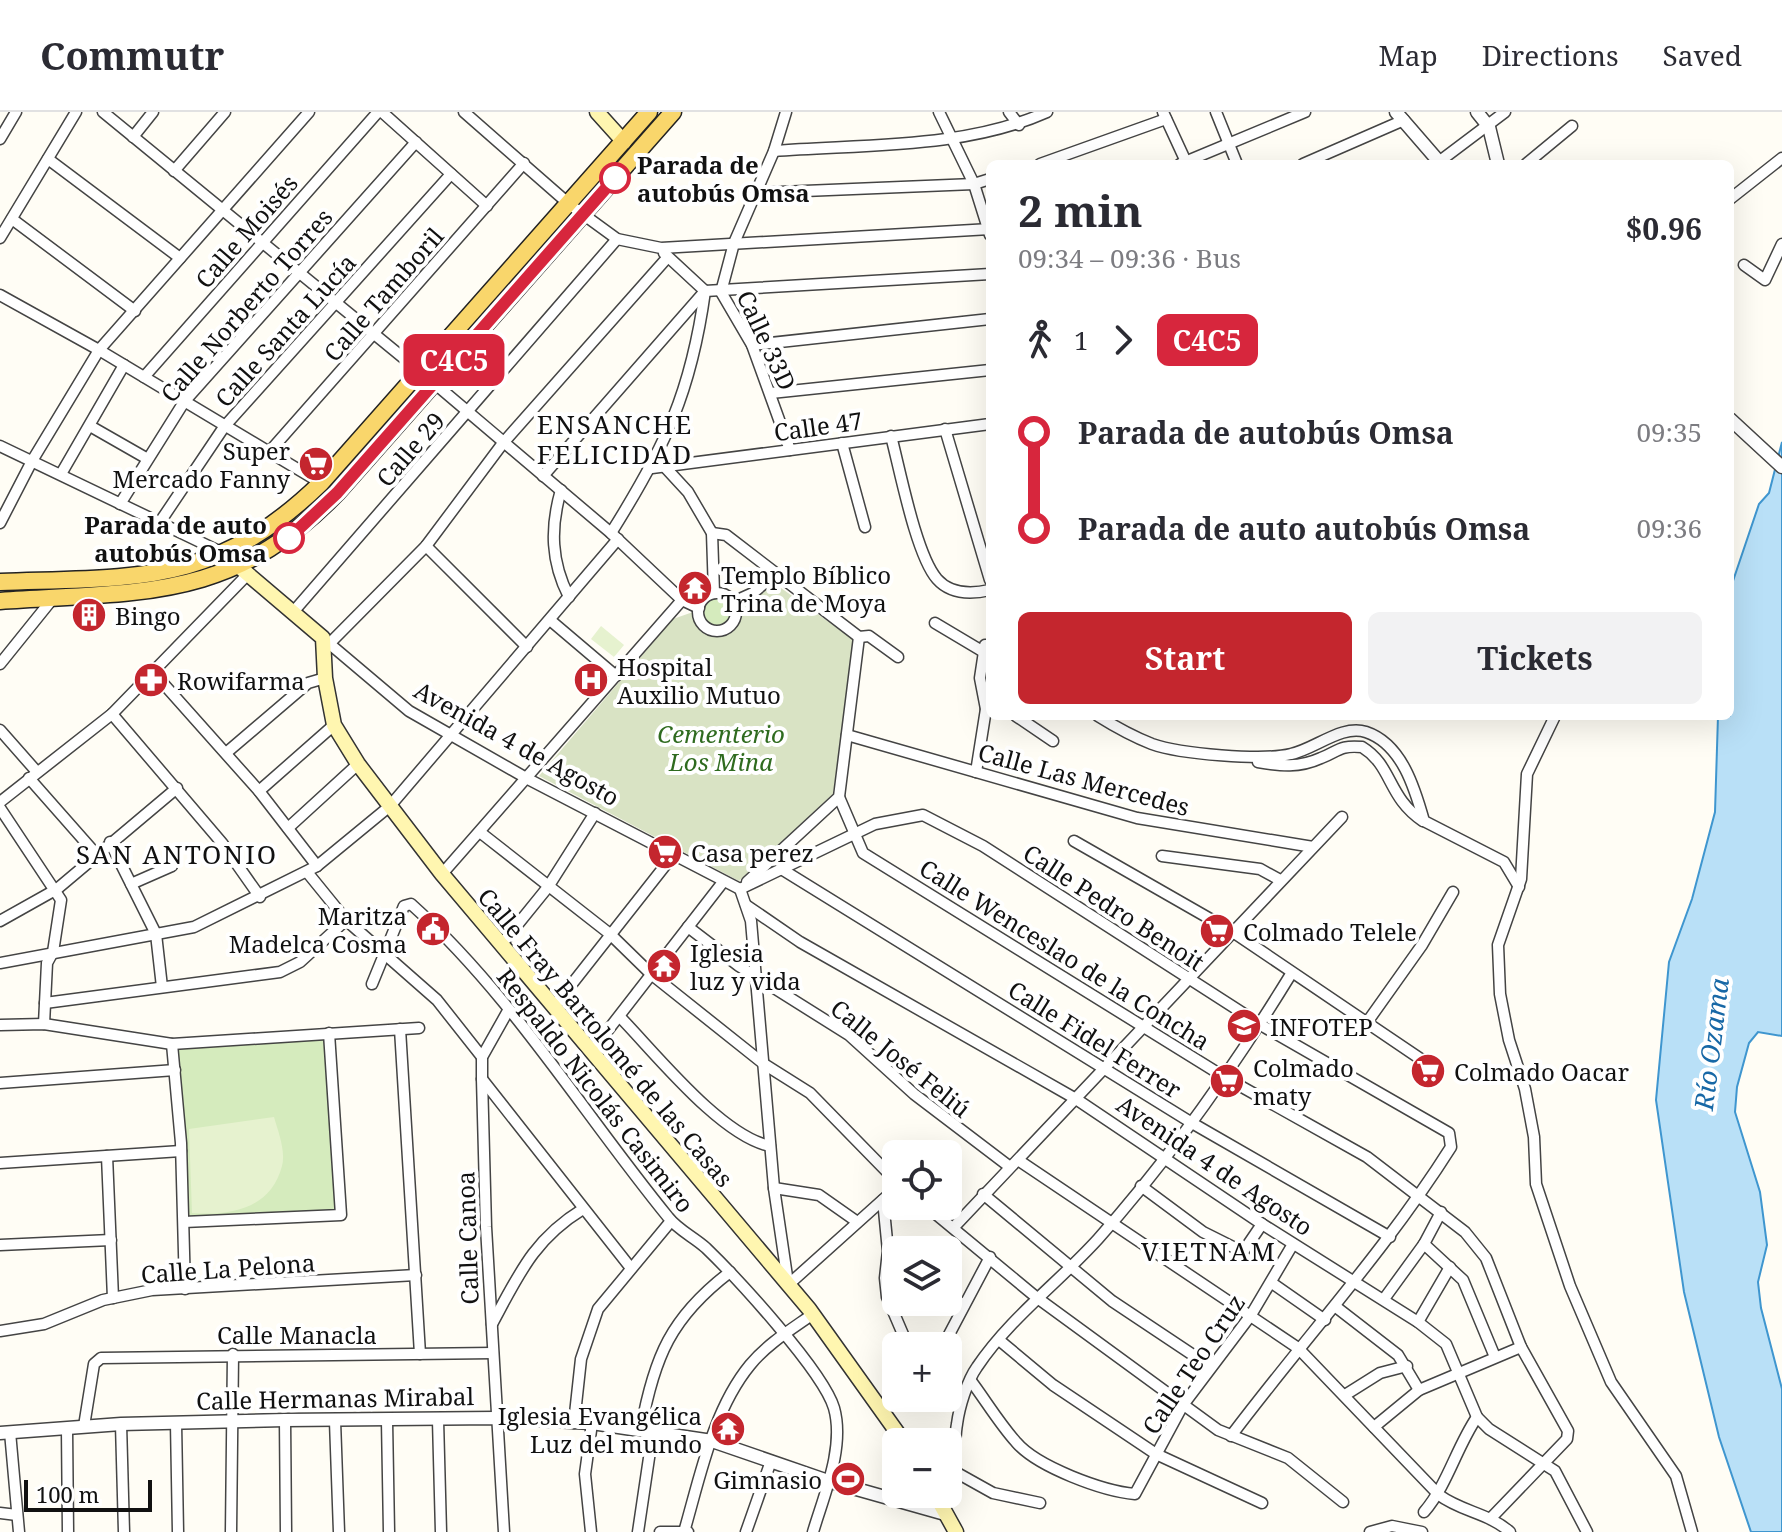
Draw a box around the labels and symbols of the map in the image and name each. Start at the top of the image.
place label: Parada de autobús Omsa [637,148,810,209]
marker: Parada de autobús Omsa [600,163,630,193]
street label: Calle Moisés [187,167,305,295]
street label: Calle Norberto Torres [153,201,339,409]
street label: Calle Tamboril [316,220,451,368]
street label: Calle Santa Lucía [207,246,363,414]
street label: Calle 33D [730,285,804,395]
line badge: C4C5 [398,334,510,386]
street label: Calle 47 [772,403,864,449]
street label: Calle 29 [368,405,452,493]
district label: ENSANCHE FELICIDAD [537,406,693,472]
place label: Super Mercado Fanny [112,434,290,495]
supermarket icon: Super Mercado Fanny [297,445,335,483]
place label: Parada de auto autobús Omsa [84,508,267,569]
marker: Parada de auto autobús Omsa [274,523,304,553]
place label: Templo Bíblico Trina de Moya [721,558,891,619]
temple icon: Templo Bíblico Trina de Moya [676,569,714,607]
building icon: Bingo [70,596,108,634]
place label: Bingo [115,599,181,632]
place label: Hospital Auxilio Mutuo [617,650,781,711]
pharmacy icon: Rowifarma [132,661,170,699]
hospital icon: Hospital Auxilio Mutuo [572,661,610,699]
place label: Rowifarma [177,664,305,697]
street label: Avenida 4 de Agosto [409,673,625,813]
park label: Cementerio Los Mina [657,717,785,778]
street label: Calle Las Mercedes [975,735,1193,823]
supermarket icon: Casa perez [646,833,684,871]
district label: SAN ANTONIO [76,836,278,872]
place label: Casa perez [691,836,814,869]
street label: Calle Pedro Benoit [1017,836,1211,978]
street label: Calle Wenceslao de la Concha [914,851,1216,1057]
street label: Calle Fray Bartolomé de las Casas [471,880,741,1194]
place label: Maritza Madelca Cosma [229,899,407,960]
public building icon: Maritza Madelca Cosma [414,910,452,948]
supermarket icon: Colmado Telele [1198,912,1236,950]
place label: Colmado Telele [1243,915,1417,948]
place label: Iglesia luz y vida [690,936,801,997]
temple icon: Iglesia luz y vida [645,947,683,985]
street label: Respaldo Nicolás Casimiro [490,961,702,1219]
street label: Calle Fidel Ferrer [1002,973,1188,1105]
water label: Río Ozama [1685,976,1737,1113]
street label: Calle José Feliú [824,991,978,1125]
school or university icon: INFOTEP [1225,1007,1263,1045]
place label: INFOTEP [1270,1010,1373,1043]
place label: Colmado maty [1253,1051,1354,1112]
supermarket icon: Colmado Oacar [1409,1052,1447,1090]
place label: Colmado Oacar [1454,1055,1629,1088]
supermarket icon: Colmado maty [1208,1062,1246,1100]
street label: Avenida 4 de Agosto [1111,1087,1319,1243]
street label: Calle Canoa [448,1171,486,1305]
district label: VIETNAM [1141,1233,1277,1269]
street label: Calle La Pelona [140,1245,316,1291]
street label: Calle Teo Cruz [1134,1288,1252,1440]
street label: Calle Manacla [217,1318,377,1351]
street label: Calle Hermanas Mirabal [196,1379,475,1417]
place label: Iglesia Evangélica Luz del mundo [498,1399,702,1460]
temple icon: Iglesia Evangélica Luz del mundo [709,1410,747,1448]
sports icon: Gimnasio [829,1460,867,1498]
place label: Gimnasio [713,1463,822,1496]
scale bar [24,1476,152,1512]

